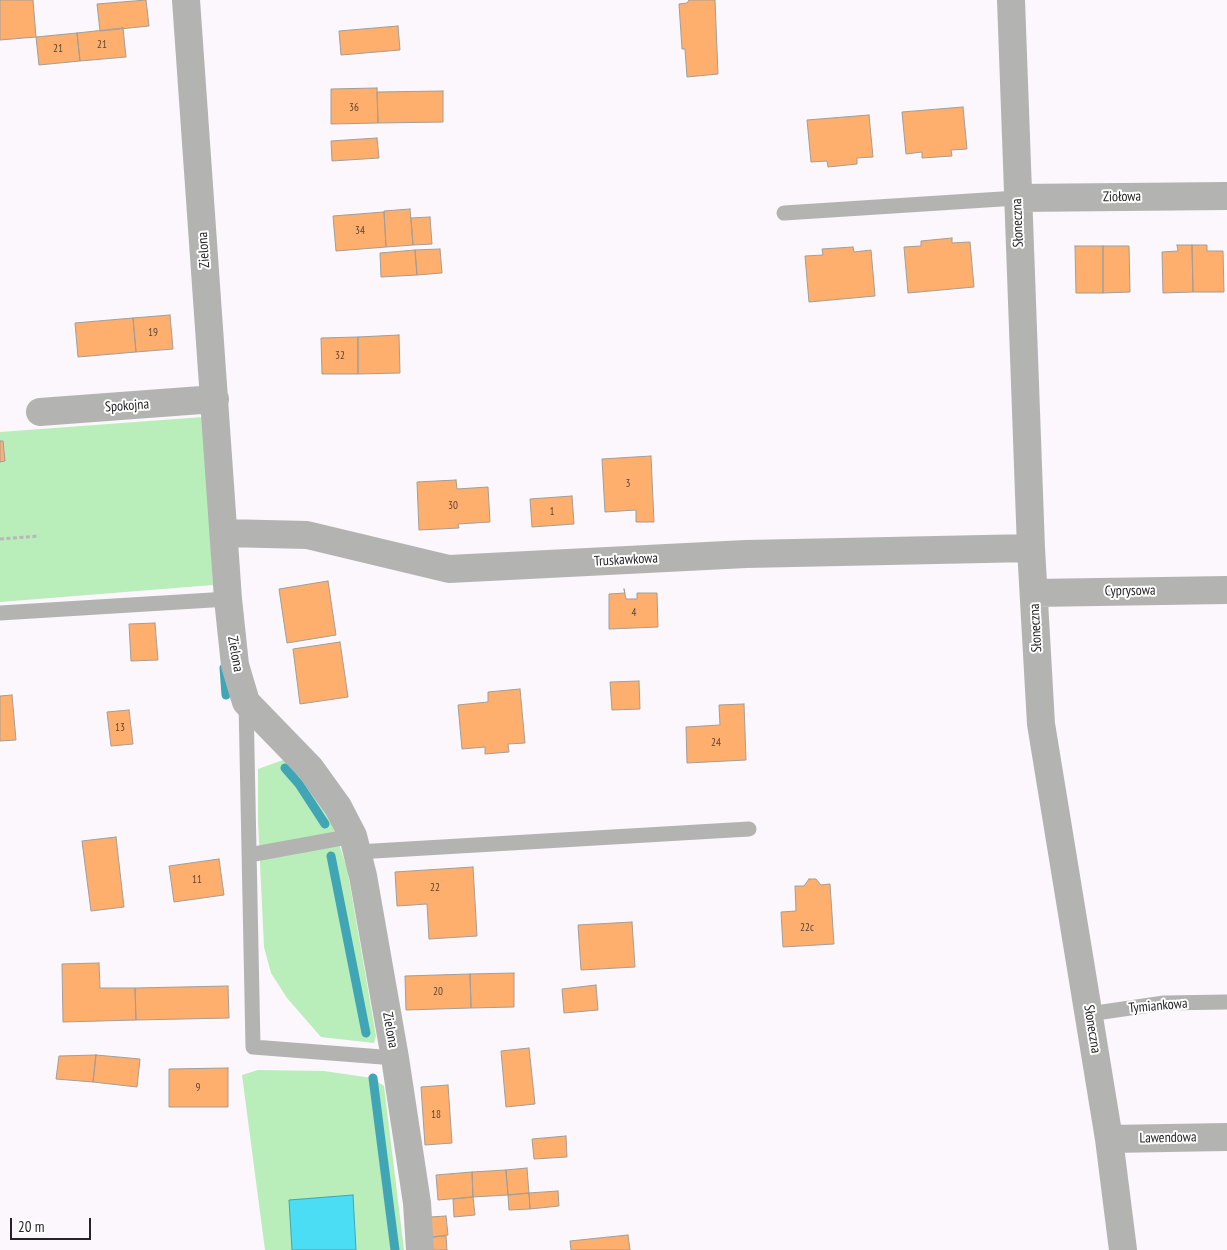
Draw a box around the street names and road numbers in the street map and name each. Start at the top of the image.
street label: Ziołowa [1103,188,1141,206]
street label: Słoneczna [1009,198,1027,248]
street label: Zielona [194,231,214,269]
street label: Spokojna [104,396,150,416]
street label: Truskawkowa [594,550,658,570]
street label: Cyprysowa [1104,582,1156,600]
street label: Słoneczna [1026,603,1046,653]
street label: Zielona [224,635,246,673]
street label: Tymiankowa [1128,995,1188,1017]
street label: Słoneczna [1080,1004,1104,1054]
street label: Zielona [379,1011,401,1049]
street label: Lawendowa [1139,1129,1197,1147]

